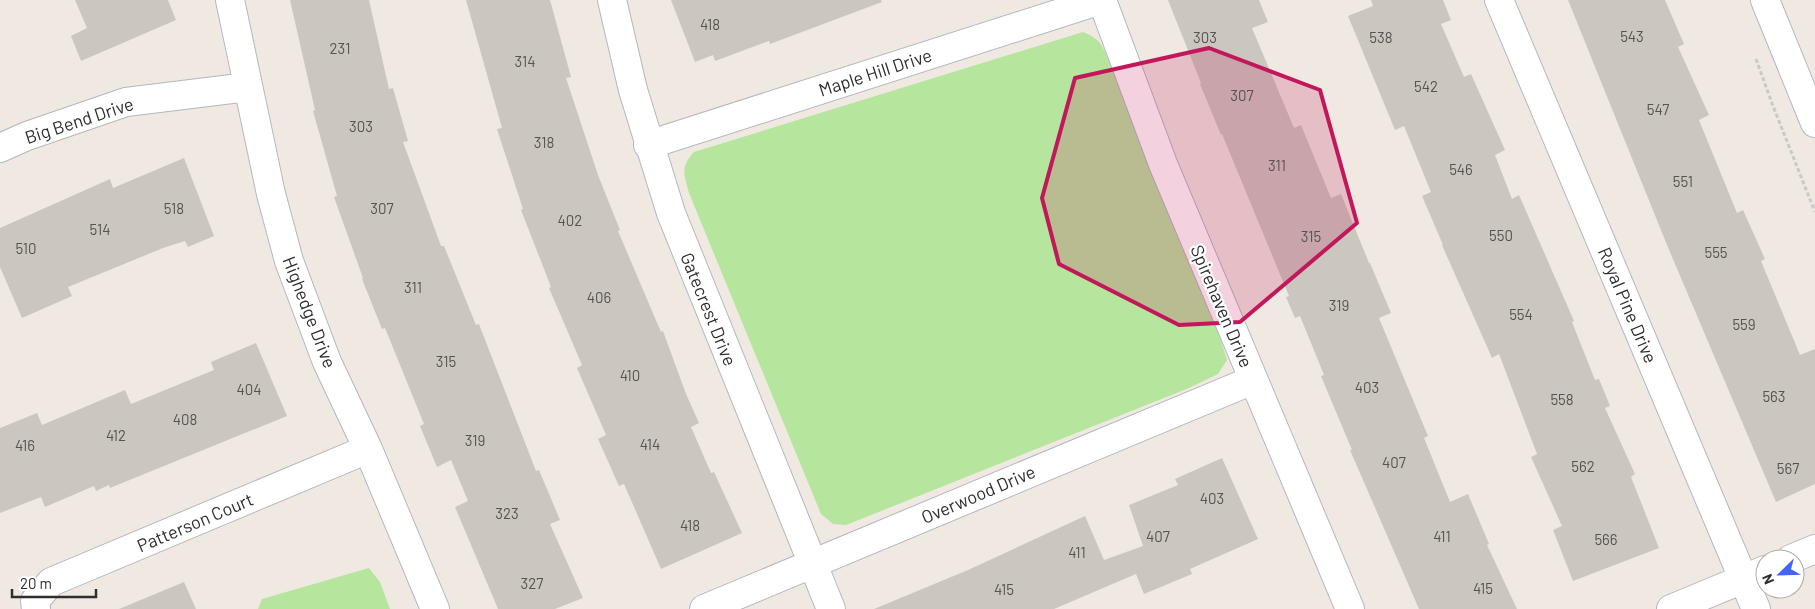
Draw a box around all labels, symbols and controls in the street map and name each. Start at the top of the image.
house number: 418 [700,15,720,33]
house number: 543 [1620,27,1644,45]
house number: 303 [1193,28,1217,46]
house number: 538 [1369,28,1393,46]
house number: 231 [330,39,350,57]
street label: Maple Hill Drive [816,43,934,101]
house number: 314 [514,52,536,70]
house number: 542 [1414,77,1438,95]
house number: 307 [1230,86,1254,104]
street label: Big Bend Drive [22,92,136,148]
house number: 547 [1647,100,1669,118]
house number: 303 [349,117,373,135]
house number: 318 [534,133,554,151]
house number: 311 [1268,156,1286,174]
house number: 546 [1449,160,1473,178]
house number: 551 [1673,172,1693,190]
house number: 518 [164,199,184,217]
house number: 307 [370,199,394,217]
house number: 402 [558,211,582,229]
house number: 514 [90,220,110,238]
house number: 550 [1489,226,1513,244]
house number: 315 [1301,227,1321,245]
house number: 510 [15,239,37,257]
street label: Spirehaven Drive [1186,241,1258,371]
house number: 555 [1704,243,1728,261]
street label: Royal Pine Drive [1594,244,1662,366]
street label: Gatecrest Drive [676,249,742,369]
street label: Highedge Drive [279,253,341,371]
house number: 311 [404,278,422,296]
house number: 406 [587,288,611,306]
house number: 319 [1329,296,1349,314]
house number: 554 [1509,305,1533,323]
house number: 559 [1732,315,1756,333]
house number: 315 [436,352,456,370]
house number: 410 [620,366,640,384]
house number: 403 [1355,378,1379,396]
house number: 404 [236,380,262,398]
house number: 563 [1762,387,1786,405]
house number: 558 [1550,390,1574,408]
house number: 408 [173,410,197,428]
house number: 412 [106,426,126,444]
house number: 319 [465,431,485,449]
house number: 414 [640,435,660,453]
house number: 416 [15,436,35,454]
house number: 407 [1382,453,1406,471]
house number: 562 [1571,457,1595,475]
house number: 567 [1777,459,1799,477]
street label: Overwood Drive [918,460,1038,528]
street label: Patterson Court [134,488,256,556]
house number: 403 [1200,489,1224,507]
house number: 323 [495,504,519,522]
house number: 418 [680,516,700,534]
house number: 407 [1146,527,1170,545]
house number: 411 [1433,527,1451,545]
house number: 566 [1594,530,1618,548]
house number: 411 [1068,543,1086,561]
north arrow [1755,549,1805,599]
scale bar [12,566,96,598]
text: N [1758,572,1777,587]
text: 20 m [20,574,52,592]
house number: 327 [521,574,543,592]
house number: 415 [1473,579,1493,597]
house number: 415 [994,580,1014,598]

